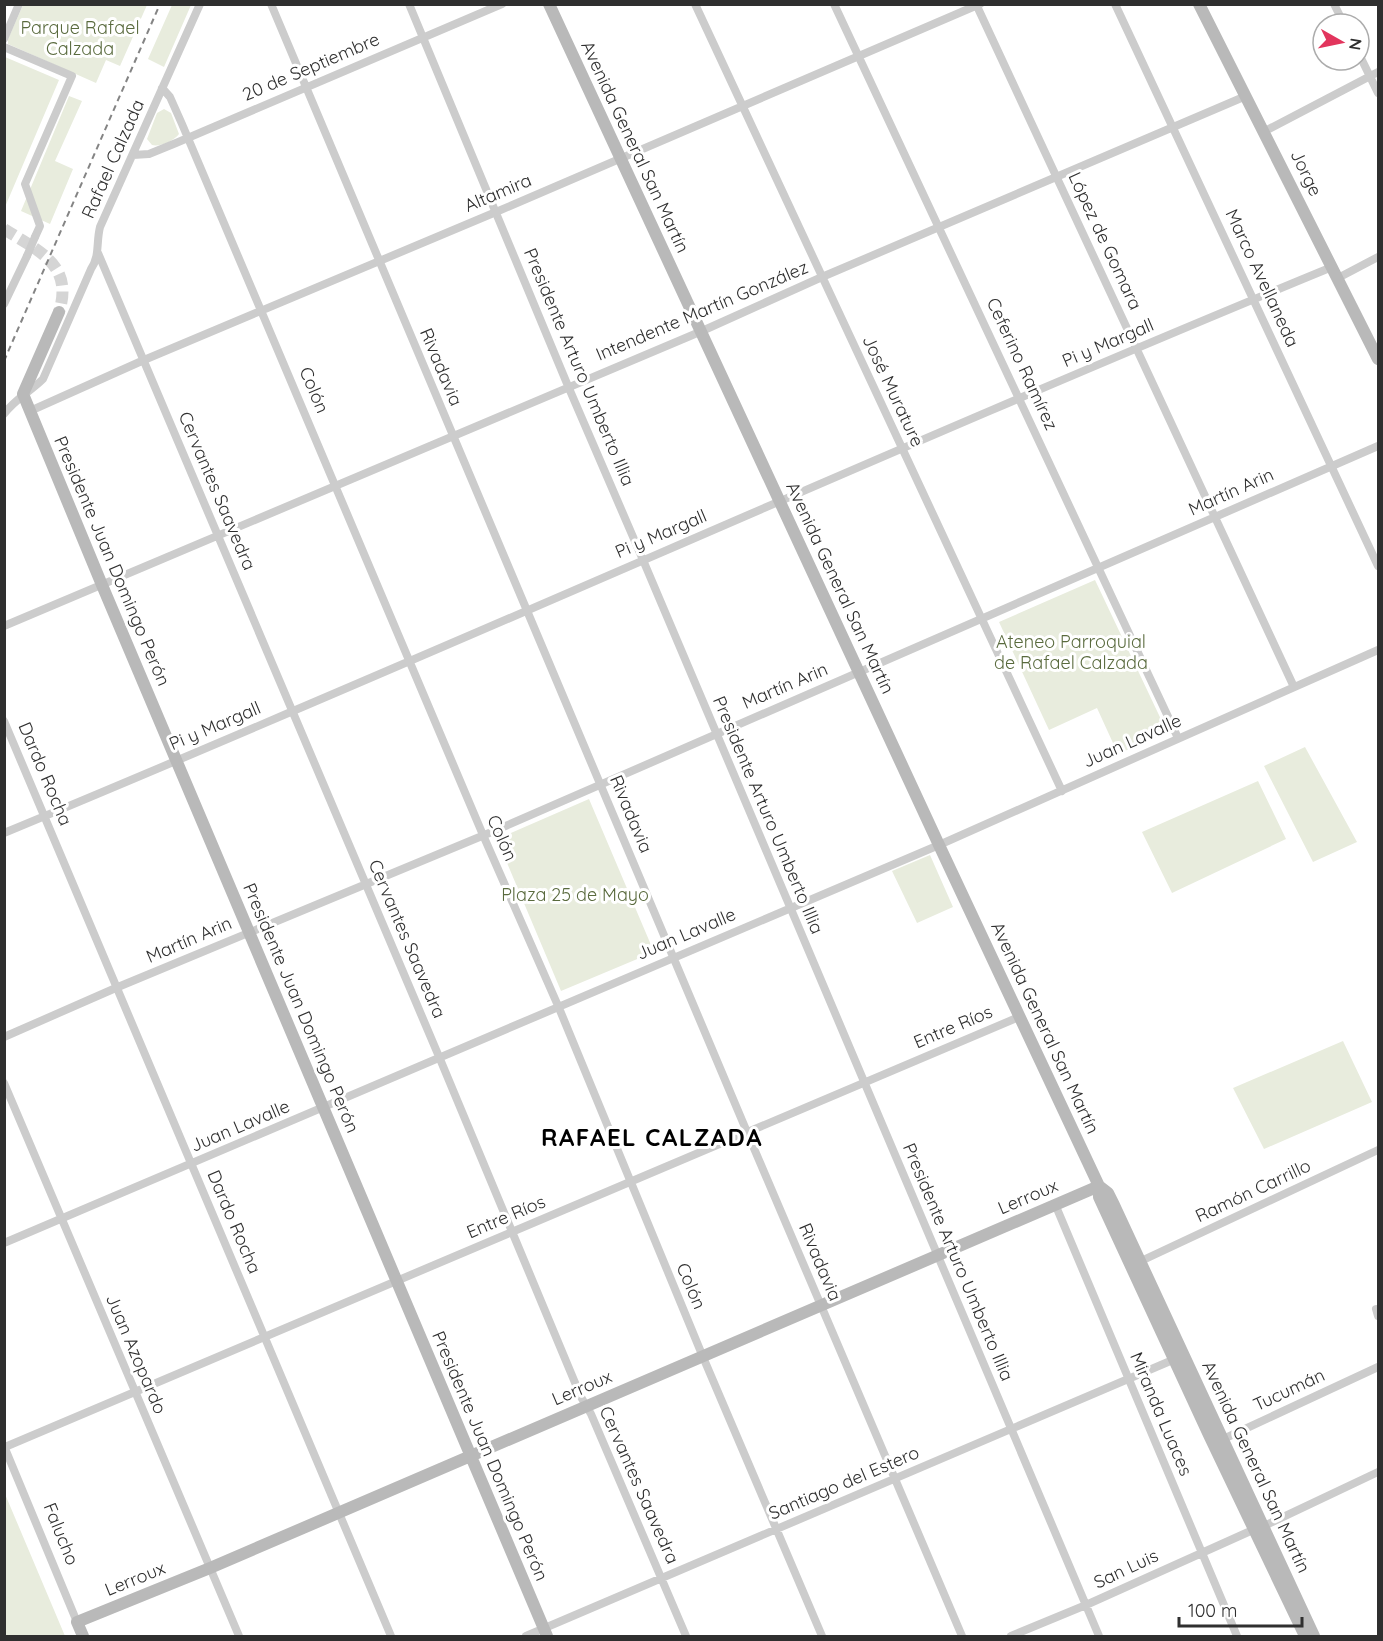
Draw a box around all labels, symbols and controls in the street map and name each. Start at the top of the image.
north arrow [1311,12,1371,72]
park label: Parque Rafael Calzada [20,16,140,60]
street label: 20 de Septiembre [239,27,383,106]
street label: Avenida General San Martín [576,37,695,256]
text: N [1345,37,1367,52]
street label: Rafael Calzada [76,96,149,222]
street label: Jorge [1285,146,1327,200]
street label: Altamira [461,168,535,217]
street label: López de Gomara [1063,168,1147,313]
street label: Marco Avellaneda [1220,205,1305,351]
street label: Presidente Arturo Umberto Illia [519,244,640,489]
street label: Intendente Martín González [592,255,811,366]
street label: Ceferino Ramírez [982,294,1063,434]
street label: Pi y Margall [1058,313,1157,372]
street label: Rivadavia [415,324,468,409]
street label: José Murature [858,331,929,450]
street label: Colón [294,363,334,416]
street label: Cervantes Saavedra [174,408,261,574]
street label: Presidente Juan Domingo Perón [49,432,176,689]
street label: Martín Arin [1185,463,1277,521]
street label: Avenida General San Martín [781,478,900,697]
street label: Pi y Margall [611,504,710,563]
park label: Ateneo Parroquial de Rafael Calzada [994,630,1148,674]
street label: Martín Arin [739,657,831,714]
street label: Presidente Arturo Umberto Illia [708,692,829,937]
street label: Pi y Margall [165,696,264,755]
street label: Juan Lavalle [1079,709,1185,773]
street label: Dardo Rocha [13,719,78,829]
street label: Rivadavia [605,771,658,856]
street label: Colón [482,811,523,864]
street label: Cervantes Saavedra [364,856,451,1022]
street label: Presidente Juan Domingo Perón [238,879,365,1136]
park label: Plaza 25 de Mayo [501,883,649,906]
street label: Juan Lavalle [633,902,739,965]
street label: Martín Arin [143,911,235,968]
street label: Avenida General San Martín [986,918,1105,1137]
street label: Entre Ríos [910,1000,996,1053]
street label: Juan Lavalle [187,1094,293,1157]
district label: RAFAEL CALZADA [541,1122,763,1152]
street label: Presidente Arturo Umberto Illia [898,1139,1019,1384]
street label: Ramón Carrillo [1191,1154,1314,1227]
street label: Dardo Rocha [202,1167,267,1277]
street label: Lerroux [994,1174,1062,1219]
street label: Entre Ríos [463,1190,549,1243]
street label: Rivadavia [794,1219,847,1304]
street label: Colón [671,1259,711,1312]
street label: Juan Azopardo [101,1290,172,1417]
street label: Presidente Juan Domingo Perón [427,1327,554,1584]
street label: Miranda Luaces [1125,1348,1198,1479]
street label: Avenida General San Martín [1197,1357,1316,1576]
street label: Tucumán [1249,1363,1328,1416]
street label: Lerroux [548,1365,616,1410]
street label: Cervantes Saavedra [594,1402,685,1567]
street label: Santiago del Estero [765,1440,923,1525]
street label: Falucho [39,1499,84,1568]
street label: San Luis [1090,1544,1162,1593]
street label: Lerroux [101,1556,169,1601]
scale bar [1179,1590,1302,1628]
text: 100 m [1188,1599,1237,1622]

